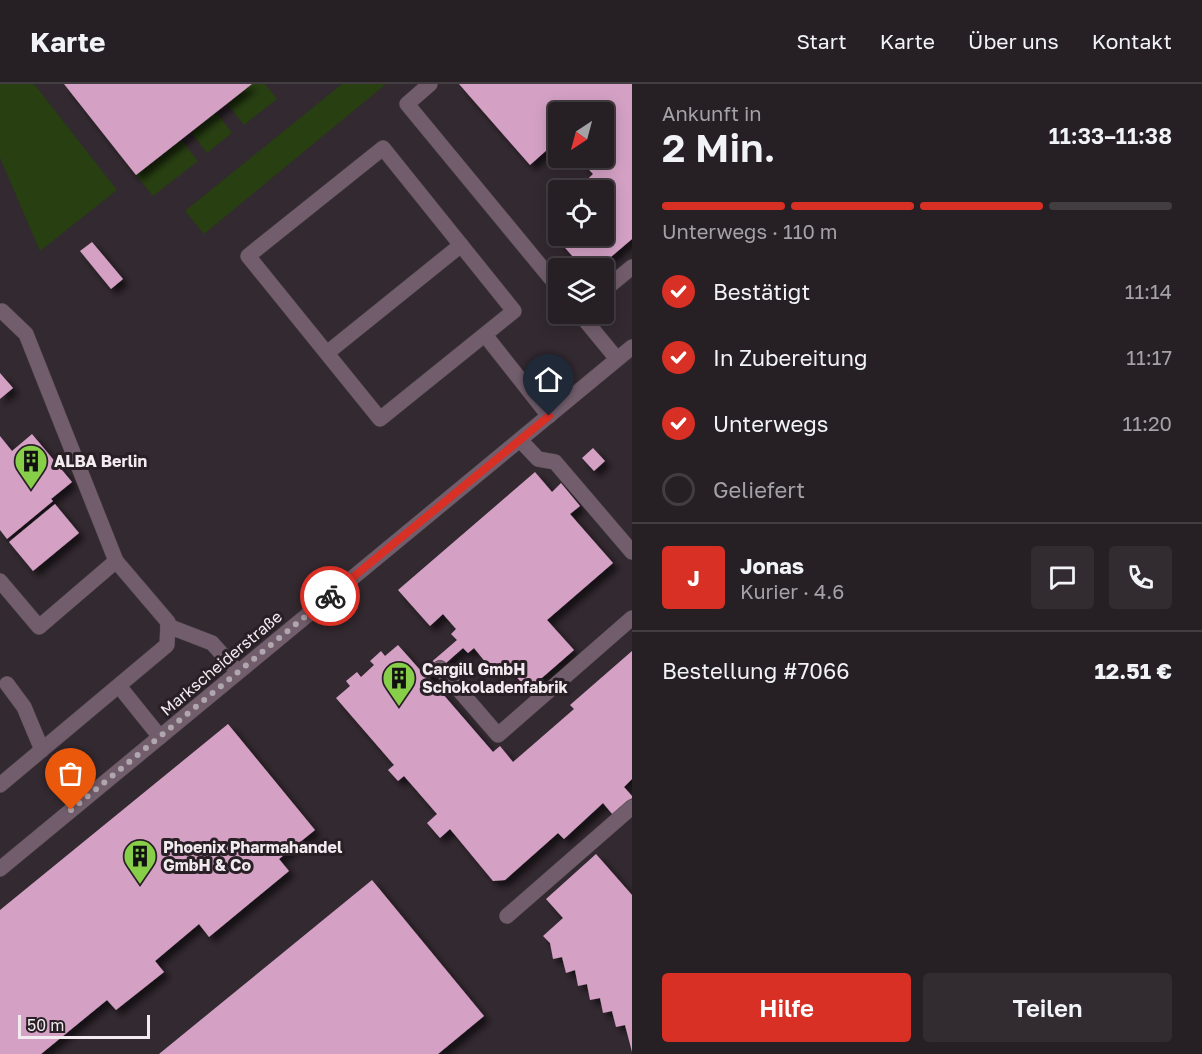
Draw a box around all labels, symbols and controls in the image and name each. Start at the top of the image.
text: Karte [30,25,105,58]
text: Start [796,28,847,54]
text: Karte [880,28,935,54]
text: Über uns [968,28,1059,54]
text: Kontakt [1092,28,1172,54]
text: Ankunft in [662,101,762,125]
north arrow [548,102,614,168]
map controls [548,102,614,324]
text: 11:33–11:38 [1049,122,1172,149]
text: 2 Min. [662,124,776,171]
button: locate [548,180,614,246]
text: Unterwegs · 110 m [662,219,838,243]
button: layers [548,258,614,324]
icon: check [662,275,695,308]
text: Bestätigt [713,278,810,305]
text: 11:14 [1125,279,1172,303]
icon: check [662,341,695,374]
text: In Zubereitung [713,344,868,371]
text: 11:17 [1126,345,1172,369]
pin [523,354,574,416]
icon: home [532,363,565,396]
icon: check [662,407,695,440]
text: Unterwegs [713,410,829,437]
text: 11:20 [1123,411,1172,435]
building icon: ALBA Berlin [13,443,49,490]
place label: ALBA Berlin [54,451,147,471]
text: Geliefert [713,476,805,503]
button: chat [1031,546,1094,609]
button: phone [1109,546,1172,609]
text: Jonas [740,552,804,579]
text: J [687,564,700,591]
courier [300,566,360,626]
text: Kurier · 4.6 [740,579,844,603]
icon: bike [314,580,347,613]
street label: Markscheiderstraße [156,606,286,720]
text: Bestellung #7066 [662,657,850,684]
text: 12.51 € [1094,657,1172,684]
place label: Cargill GmbH Schokoladenfabrik [422,659,569,697]
building icon: Cargill GmbH Schokoladenfabrik [381,660,417,707]
pin [45,748,96,810]
icon: bag [54,757,87,790]
place label: Phoenix Pharmahandel GmbH & Co [163,837,343,875]
building icon: Phoenix Pharmahandel GmbH & Co [122,838,158,885]
button: Hilfe [662,973,911,1042]
button: Teilen [923,973,1172,1042]
scale bar [18,1012,150,1040]
text: 50 m [27,1015,64,1035]

